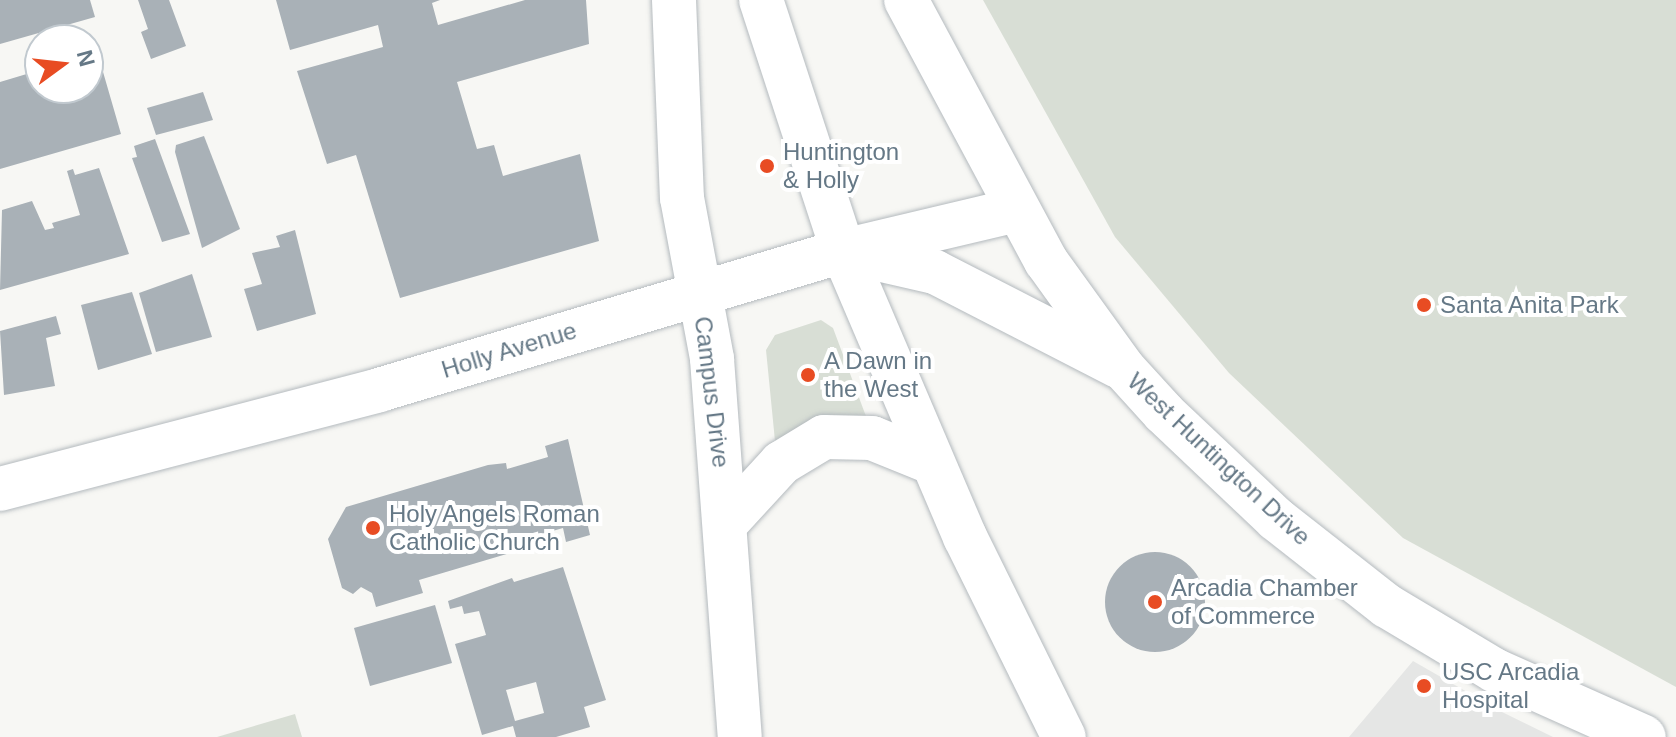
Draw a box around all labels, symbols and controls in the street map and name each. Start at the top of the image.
north arrow [24,24,104,104]
text: N [72,47,100,69]
place label: Huntington & Holly [783,138,899,194]
marker: Huntington & Holly [758,157,776,175]
place label: Santa Anita Park [1440,291,1620,319]
marker: Santa Anita Park [1415,296,1433,314]
street label: Campus Drive [688,315,736,469]
street label: Holly Avenue [437,316,581,384]
place label: A Dawn in the West [824,347,933,403]
marker: A Dawn in the West [799,366,817,384]
street label: West Huntington Drive [1122,367,1316,551]
place label: Holy Angels Roman Catholic Church [389,500,601,556]
marker: Holy Angels Roman Catholic Church [364,519,382,537]
place label: Arcadia Chamber of Commerce [1171,574,1358,630]
marker: Arcadia Chamber of Commerce [1146,593,1164,611]
place label: USC Arcadia Hospital [1442,658,1581,714]
marker: USC Arcadia Hospital [1413,675,1435,697]

